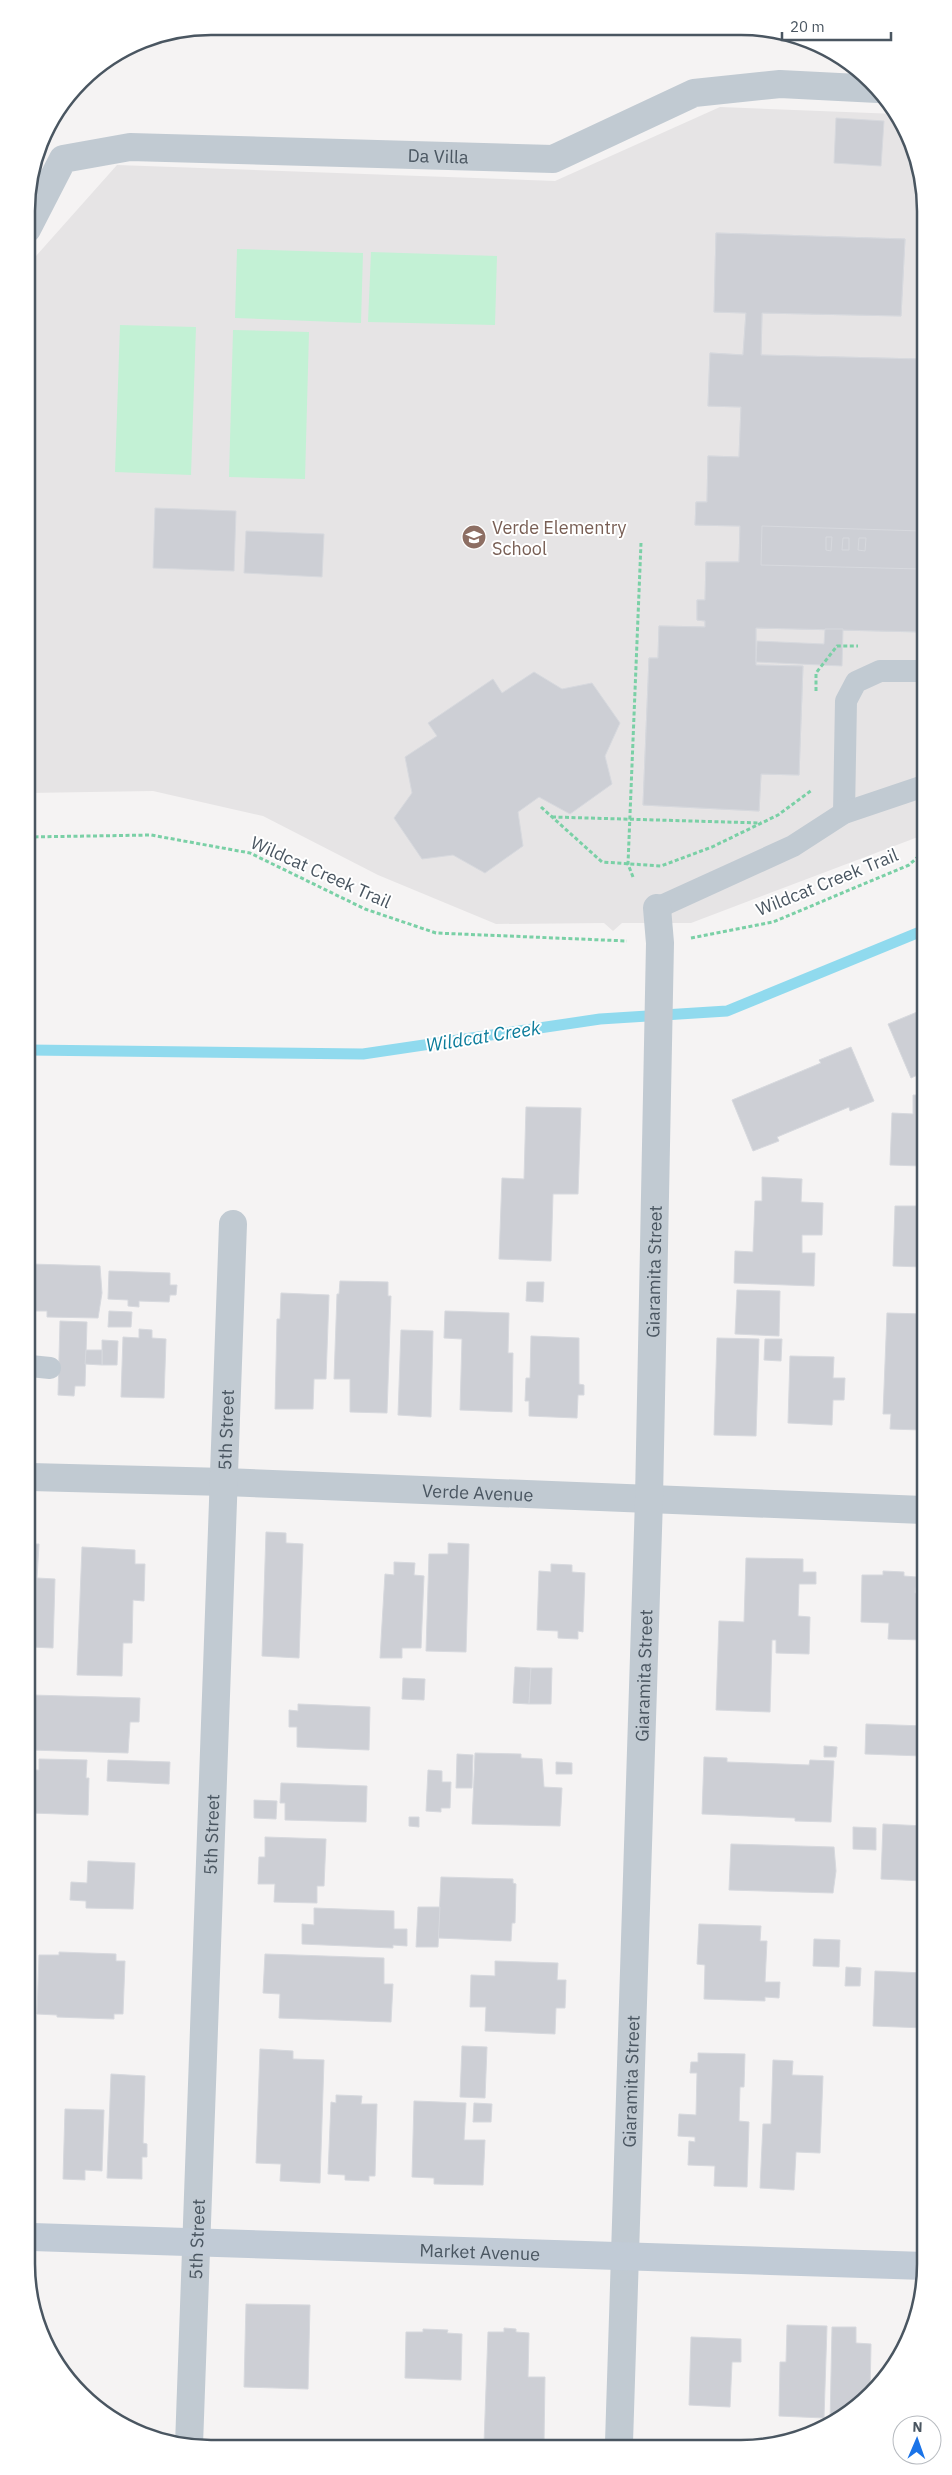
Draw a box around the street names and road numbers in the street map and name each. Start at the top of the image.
street label: Da Villa [407,143,469,168]
street label: Wildcat Creek Trail [247,831,395,913]
street label: Wildcat Creek Trail [753,843,902,921]
street label: Giaramita Street [641,1205,666,1338]
street label: 5th Street [213,1389,239,1471]
street label: Verde Avenue [422,1478,534,1506]
street label: Giaramita Street [630,1609,657,1742]
street label: 5th Street [198,1793,224,1875]
street label: Giaramita Street [617,2015,644,2148]
street label: 5th Street [183,2198,209,2280]
street label: Market Avenue [419,2238,541,2265]

